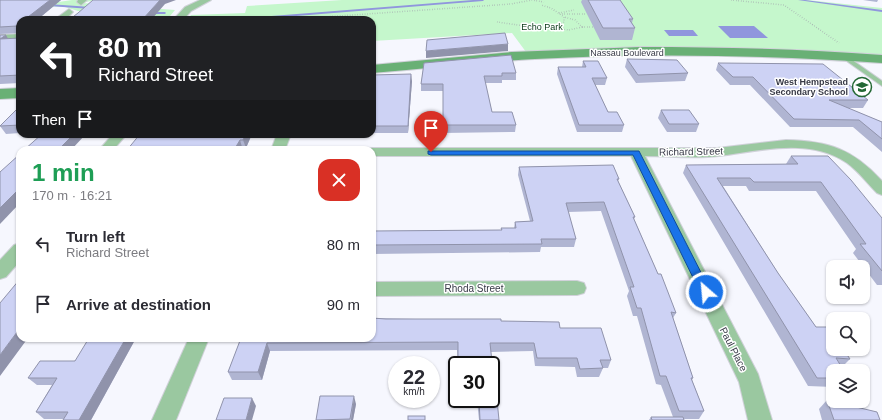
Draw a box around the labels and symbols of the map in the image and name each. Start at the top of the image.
park label: Echo Park [521,22,563,32]
street label: Nassau Boulevard [590,48,664,58]
school or university icon: West Hempstead Secondary School [851,76,873,98]
place label: West Hempstead Secondary School [769,77,848,97]
pin [414,111,448,152]
street label: Richard Street [659,145,723,158]
position arrow [685,271,727,313]
street label: Rhoda Street [445,283,504,294]
street label: Paul Place [718,325,750,373]
speed limit sign: 30 [448,356,500,408]

